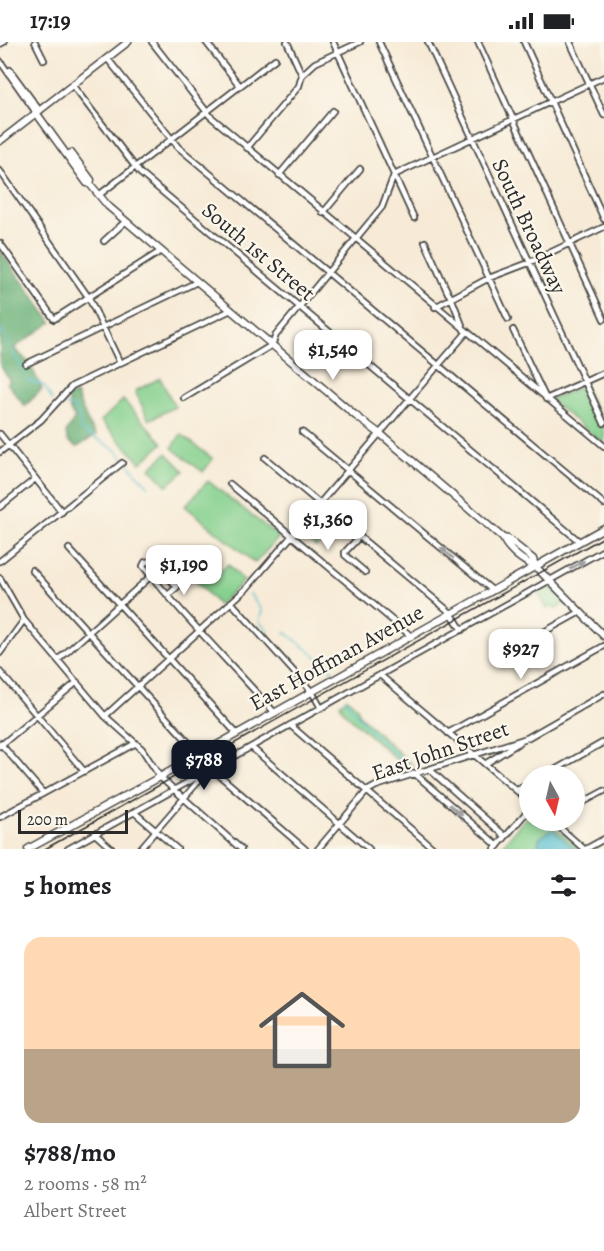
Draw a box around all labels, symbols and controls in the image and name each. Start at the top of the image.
text: 17:19 [30,6,71,36]
street label: South Broadway [485,154,574,299]
street label: South 1st Street [195,195,321,308]
pin: $1,540 [284,330,382,381]
text: $1,540 [308,336,358,363]
pin: $1,360 [279,500,377,551]
text: $1,360 [303,506,353,533]
pin: $1,190 [135,545,233,596]
one-way arrow [440,547,455,560]
text: $1,190 [160,551,208,578]
one-way arrow [569,560,586,570]
street label: East Hoffman Avenue [244,598,429,718]
pin: $927 [485,629,557,680]
text: $927 [503,635,539,662]
street label: East John Street [368,714,513,788]
pin: $788 [168,740,240,791]
text: $788 [185,746,223,773]
north arrow [519,765,585,831]
map controls [519,765,585,831]
one-way arrow [448,803,463,816]
scale bar [18,807,128,834]
text: 200 m [27,809,68,831]
text: 5 homes [24,868,112,903]
icon: filters [547,869,580,902]
icon: home [248,976,356,1084]
text: $788/mo [24,1135,116,1170]
text: 2 rooms · 58 m² [24,1170,147,1197]
text: Albert Street [24,1197,127,1224]

